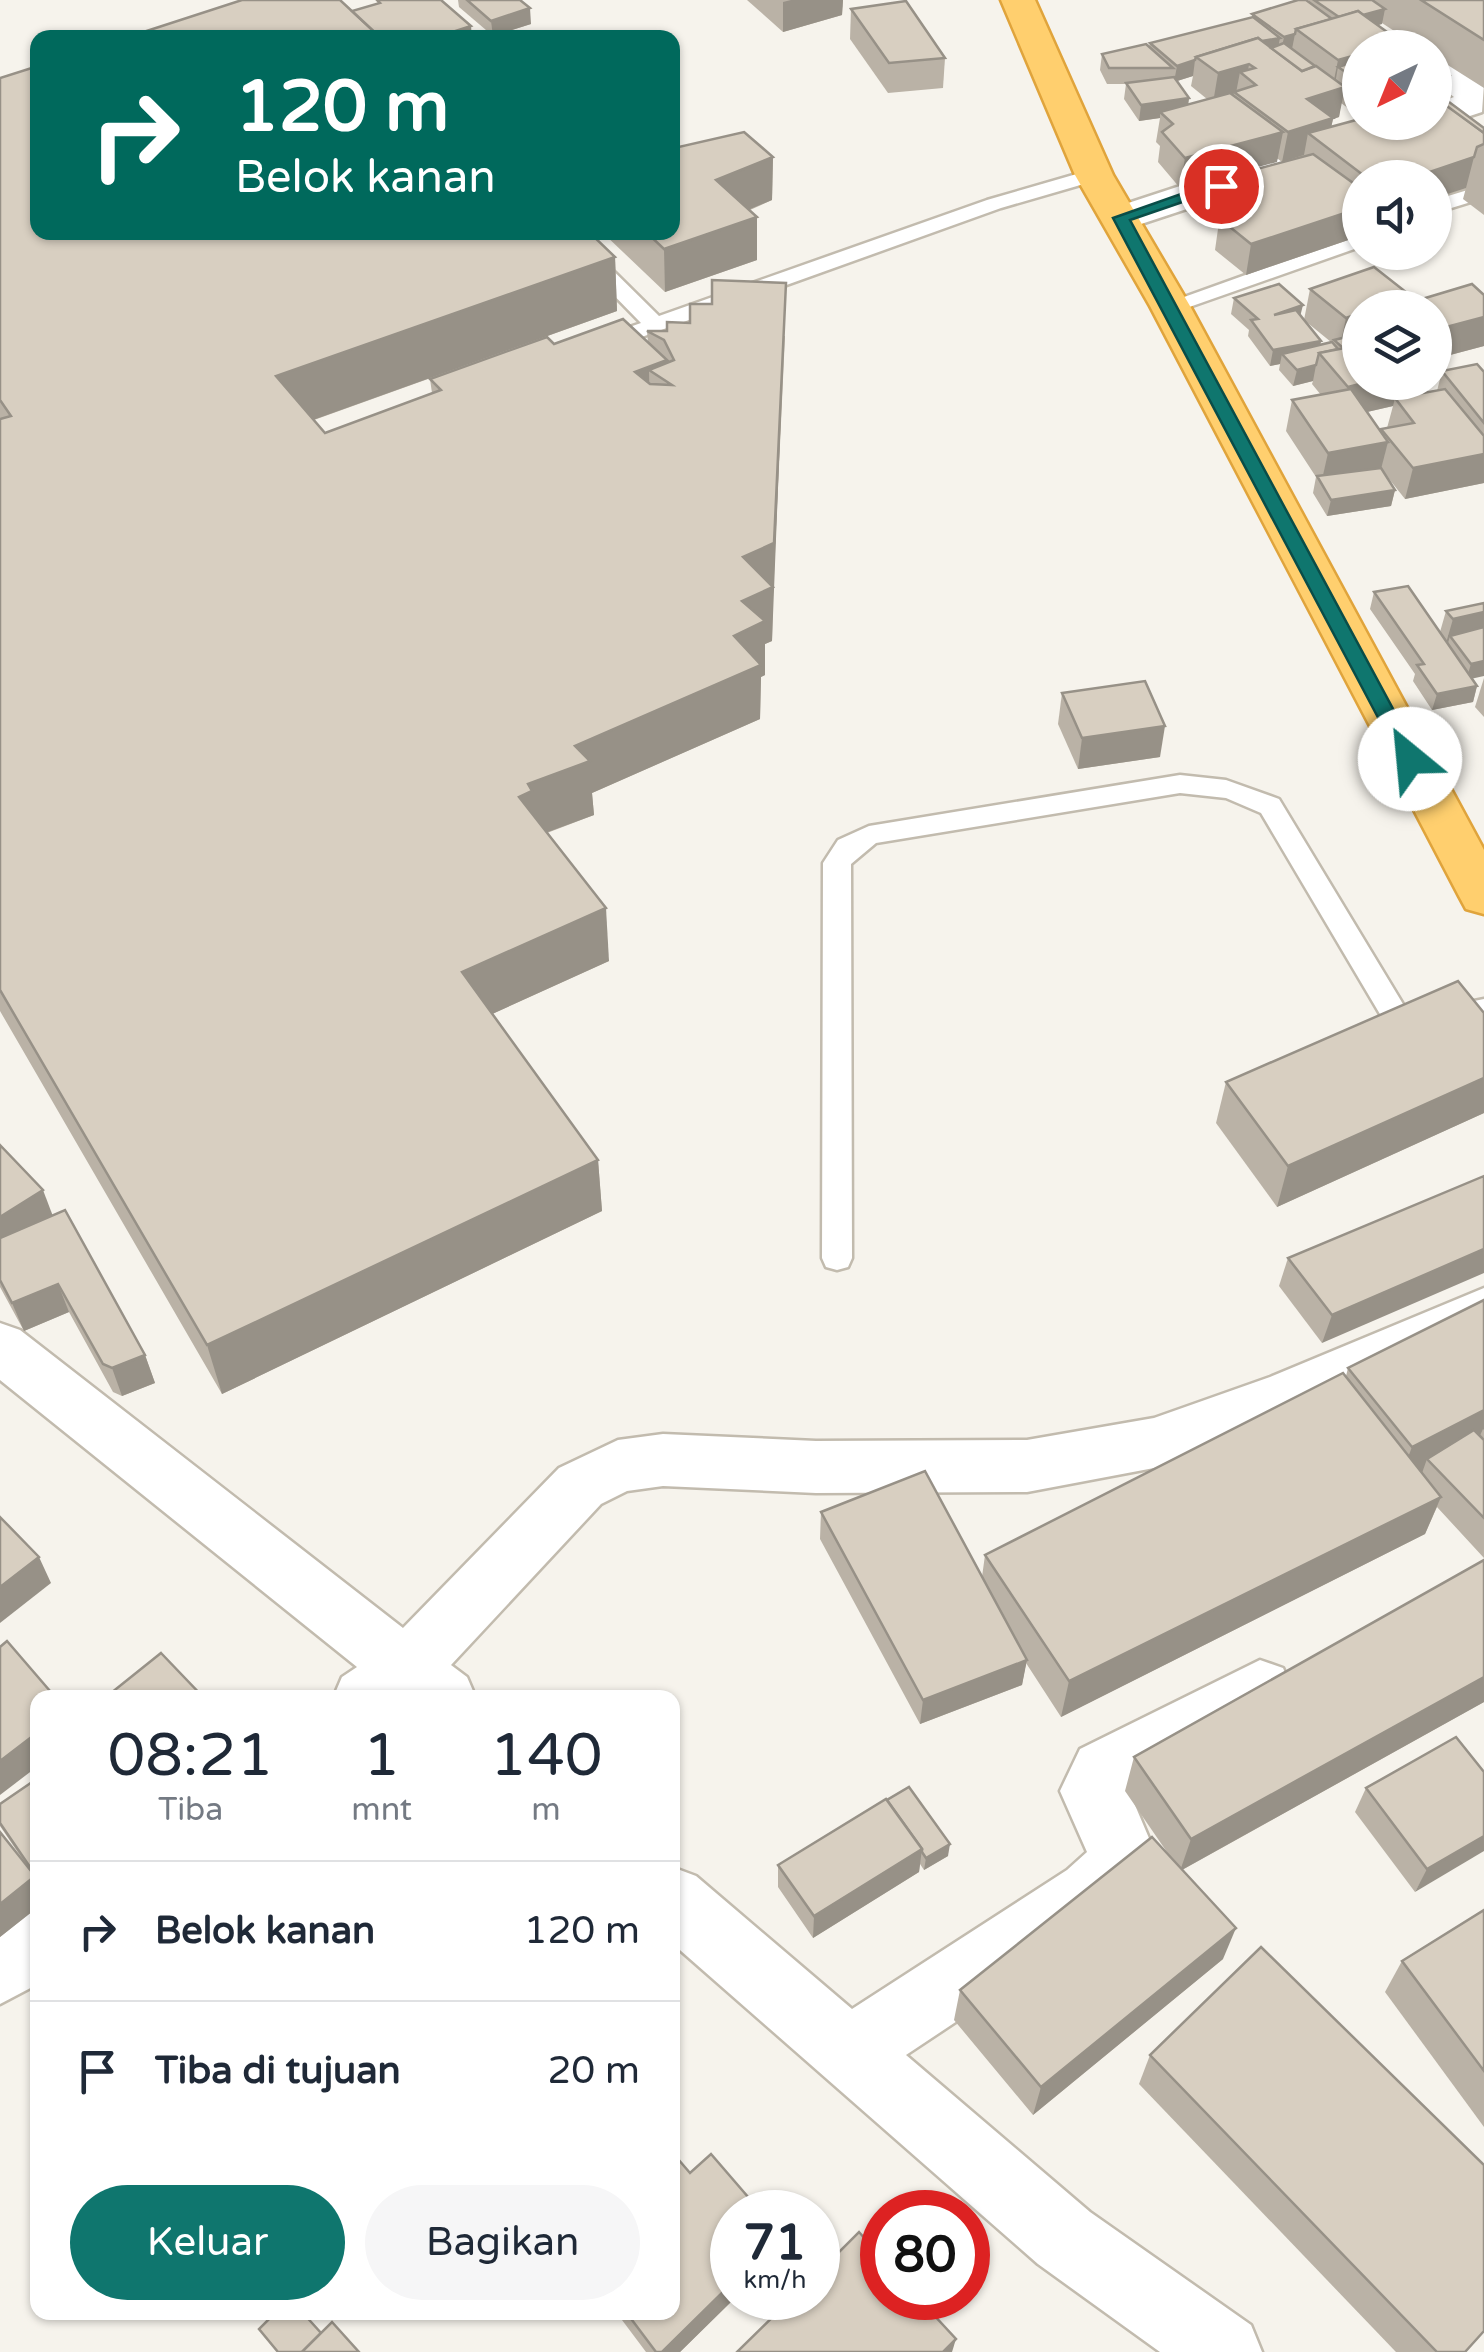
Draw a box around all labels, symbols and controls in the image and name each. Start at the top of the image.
north arrow [1342,30,1452,140]
map controls [1342,30,1452,400]
text: 120 m [235,66,449,150]
icon: right [70,70,200,200]
pin [1179,144,1264,229]
text: Belok kanan [235,151,496,205]
icon: arrive [1194,159,1249,214]
button: sound [1342,160,1452,270]
button: layers [1342,290,1452,400]
position arrow [1358,707,1462,811]
text: 08:21 [107,1720,274,1792]
text: 1 [363,1720,400,1792]
text: 140 [489,1720,603,1792]
text: Tiba [158,1791,223,1829]
text: mnt [351,1791,412,1829]
text: m [531,1791,561,1829]
icon: right [70,1904,125,1959]
text: Belok kanan [155,1908,375,1954]
text: 120 m [524,1908,640,1954]
icon: arrive [70,2044,125,2099]
text: Tiba di tujuan [155,2048,401,2094]
text: 20 m [548,2048,640,2094]
button: Keluar [70,2185,345,2300]
button: Bagikan [365,2185,640,2300]
speed limit sign: 80 [860,2190,990,2320]
text: 71 [744,2213,806,2273]
text: km/h [744,2265,806,2295]

